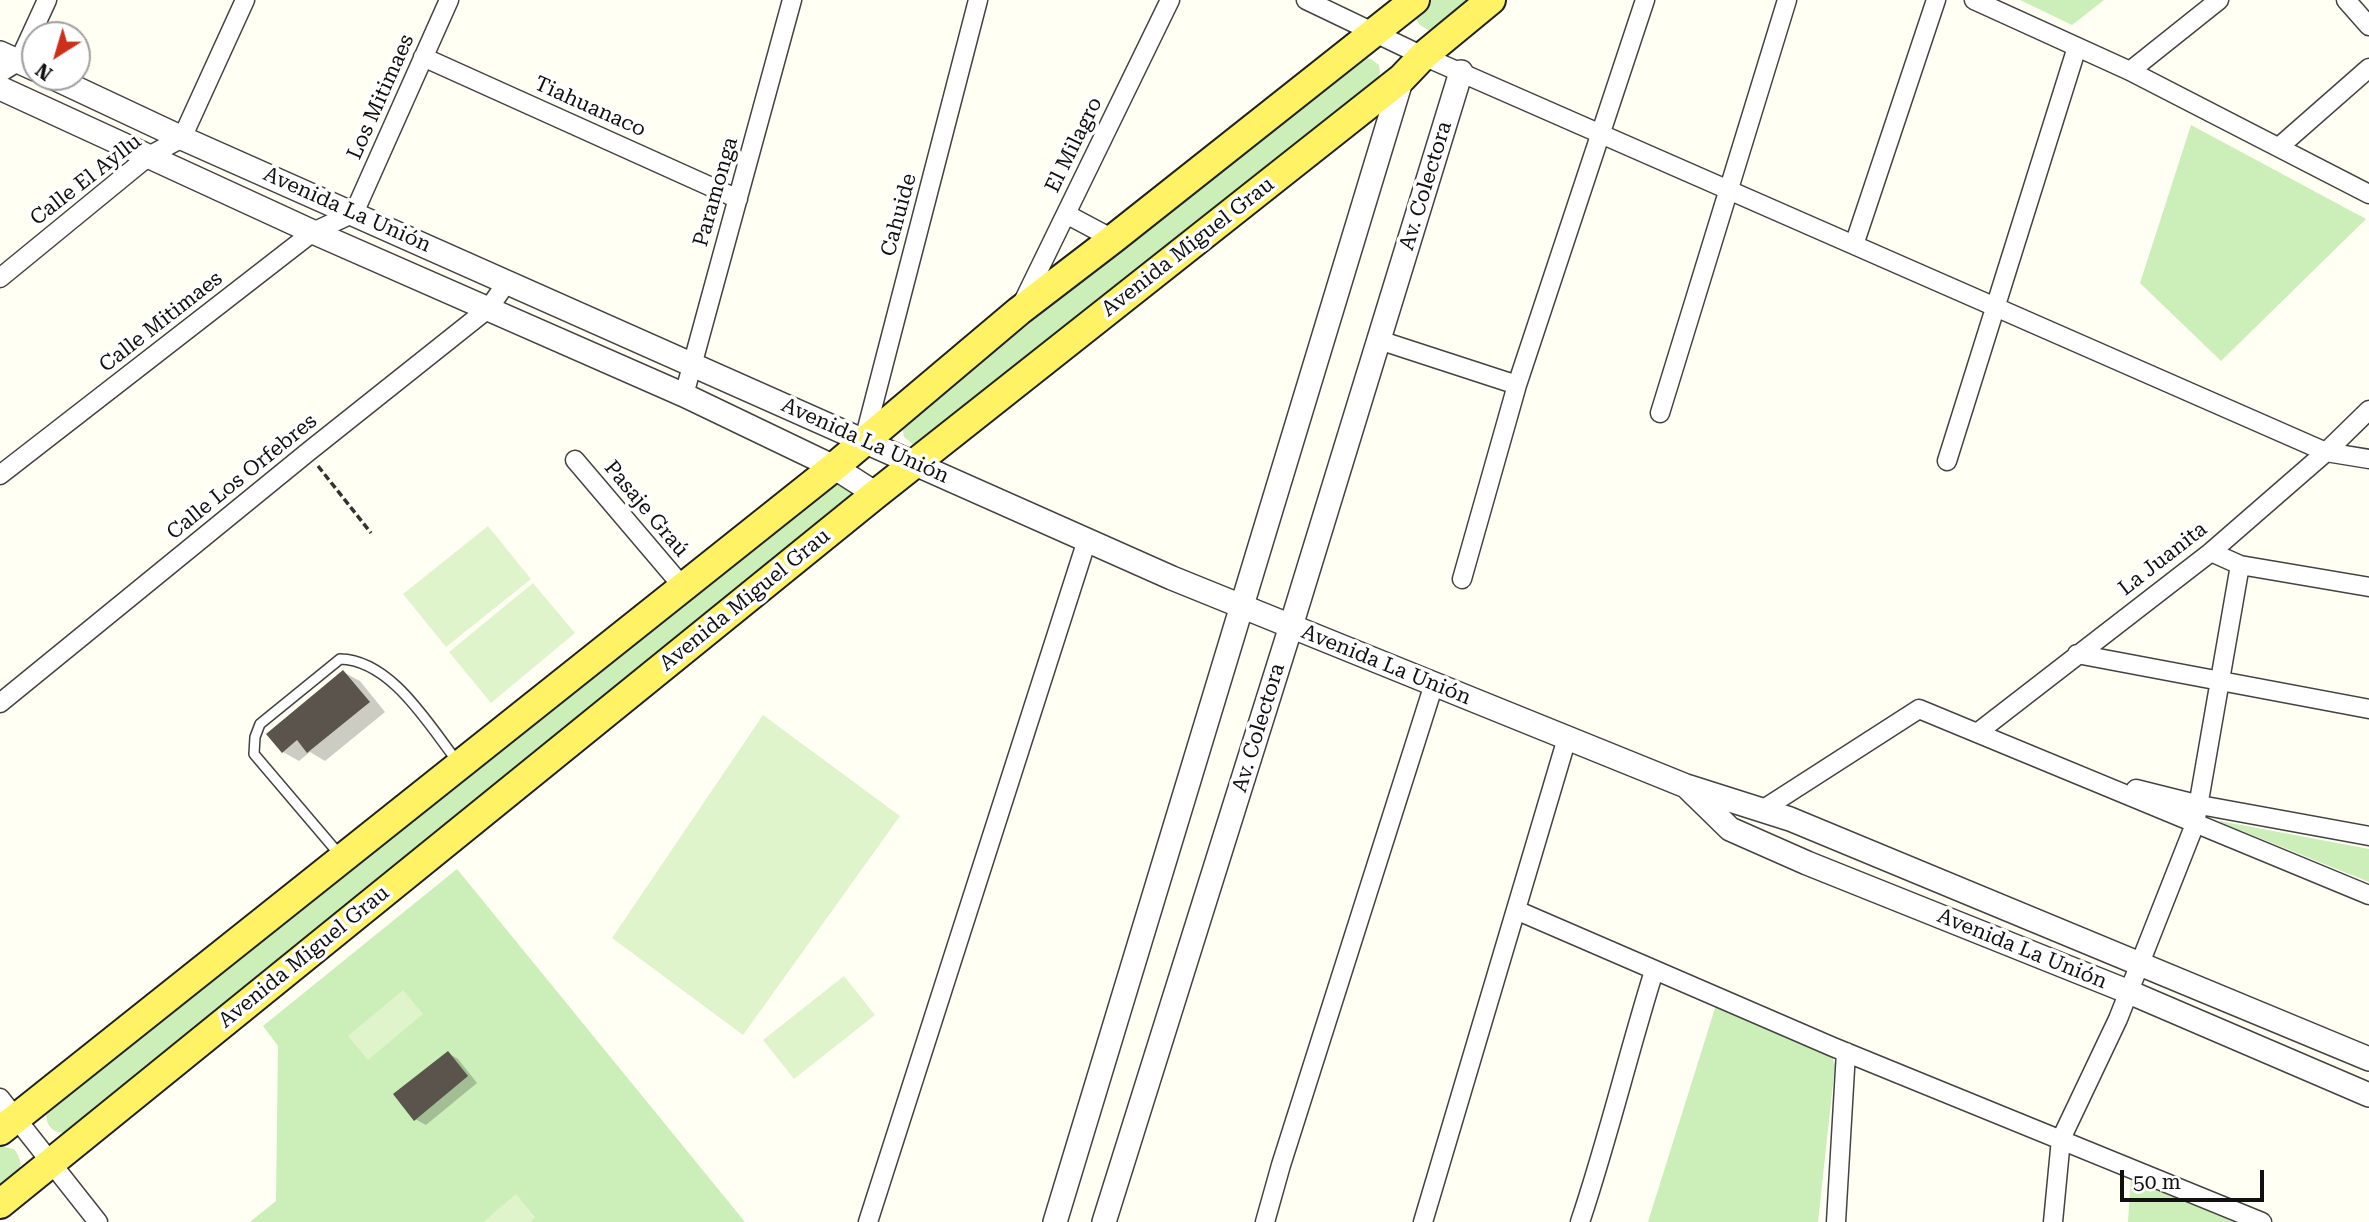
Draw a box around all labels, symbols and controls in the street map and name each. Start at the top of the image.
north arrow [21,21,91,91]
street label: Los Mitimaes [342,31,420,163]
text: N [32,58,57,85]
street label: Tiahuanaco [530,71,650,143]
street label: El Milagro [1040,93,1108,197]
street label: Av. Colectora [1394,118,1458,254]
street label: Calle El Ayllu [25,129,147,231]
street label: Paramonga [688,134,744,250]
street label: Avenida La Unión [259,162,435,258]
street label: Cahuide [876,171,922,259]
street label: Avenida Miguel Grau [1097,172,1279,322]
street label: Calle Mitimaes [94,266,228,378]
street label: Avenida La Unión [777,393,953,489]
street label: Calle Los Orfebres [162,409,322,545]
street label: Pasaje Graú [598,456,694,562]
street label: La Juanita [2114,517,2212,601]
street label: Avenida Miguel Grau [655,524,835,676]
street label: Avenida La Unión [1297,619,1475,711]
street label: Av. Colectora [1227,660,1291,796]
street label: Avenida Miguel Grau [214,881,394,1033]
street label: Avenida La Unión [1933,903,2111,995]
scale bar [2124,1156,2268,1200]
text: 50 m [2133,1170,2181,1194]

